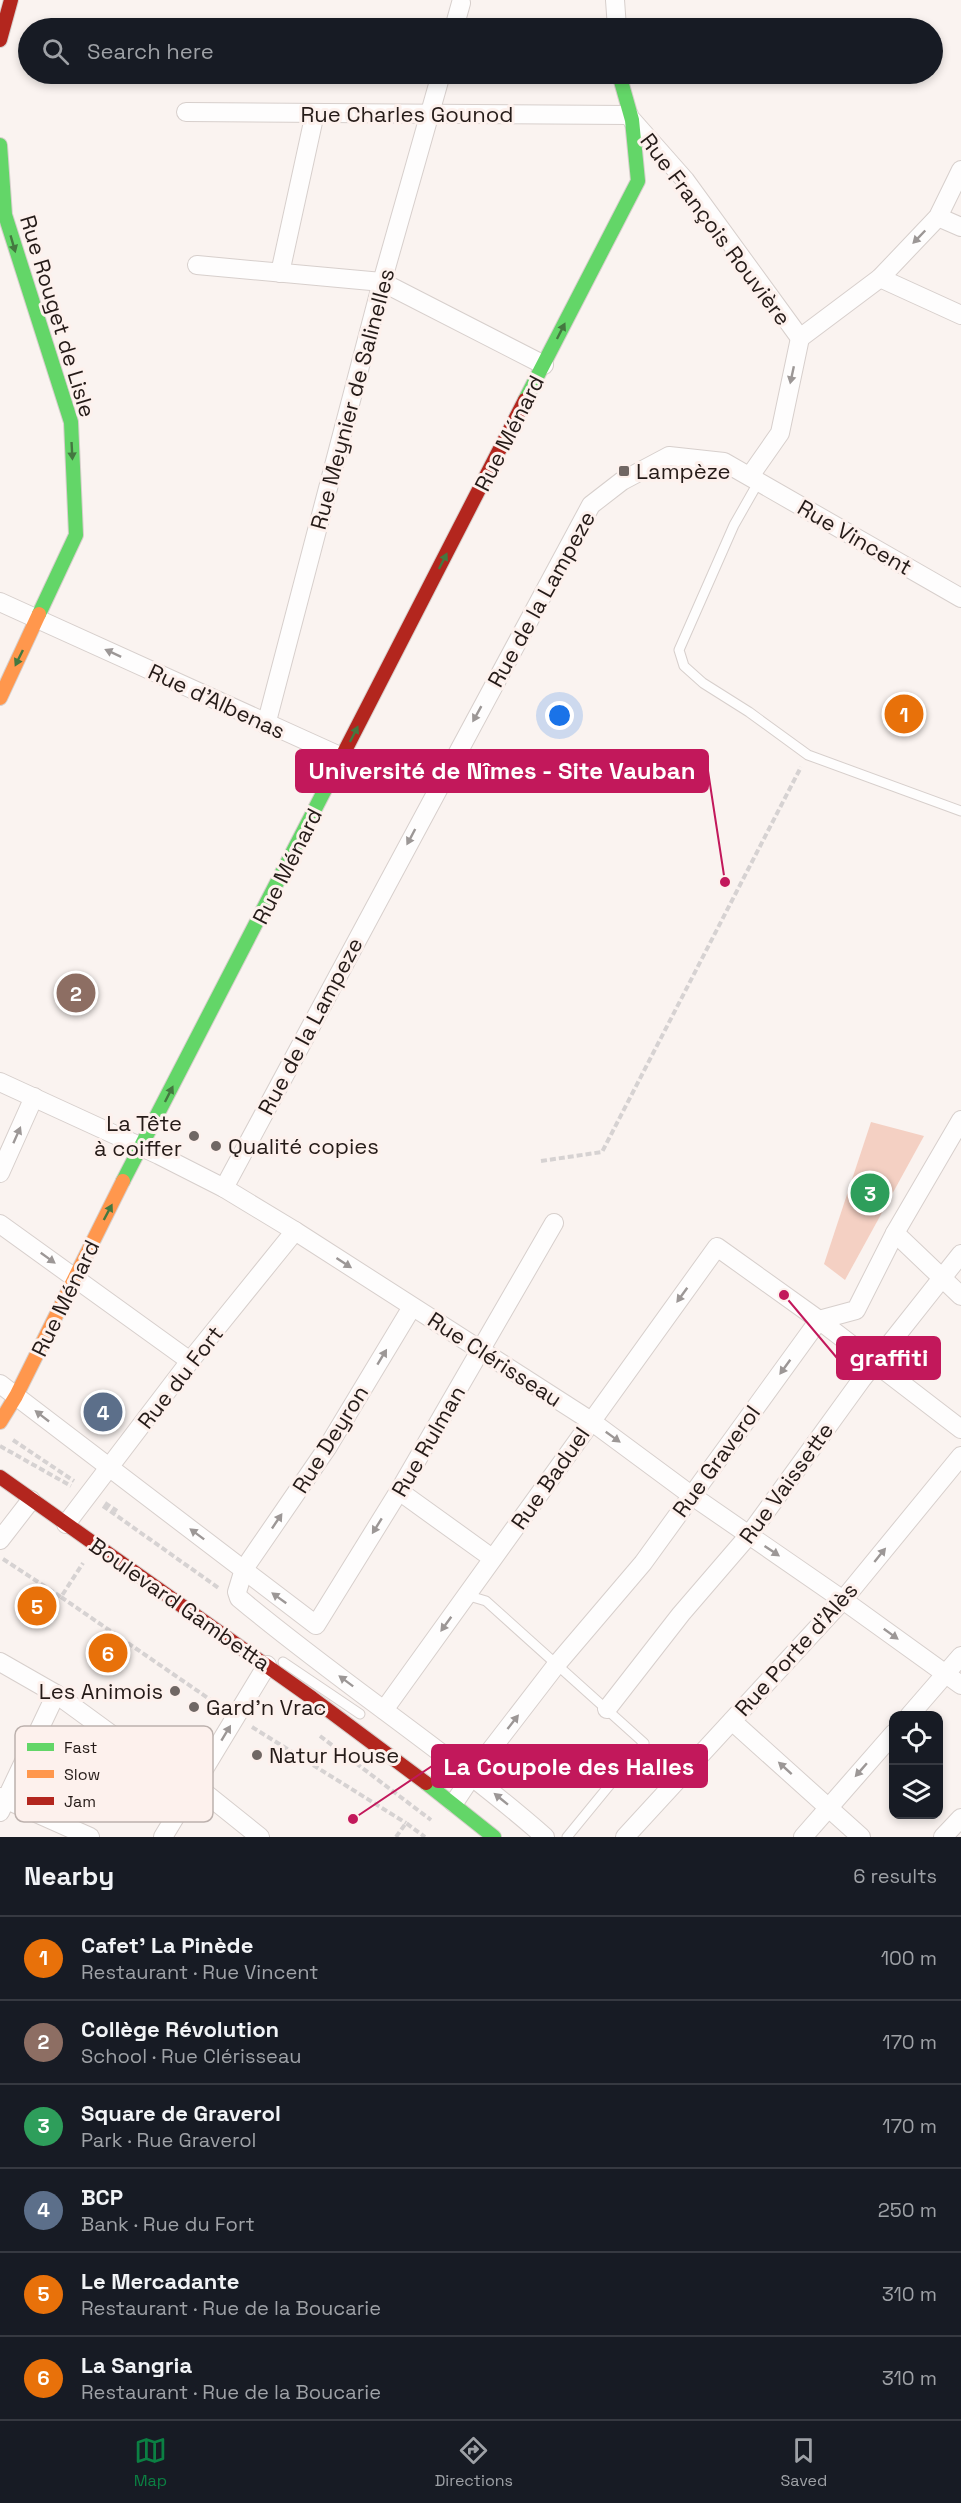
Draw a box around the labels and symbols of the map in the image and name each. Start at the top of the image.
street label: Rue Charles Gounod [300,100,514,128]
street label: Rue François Rouvière [635,127,797,331]
street label: Rue Rouget de Lisle [14,212,102,420]
one-way arrow [913,229,926,244]
one-way arrow [9,235,19,253]
street label: Rue Meynier de Salinelles [304,265,400,533]
one-way arrow [556,323,566,340]
one-way arrow [787,366,796,385]
street label: Rue Ménard [468,370,550,496]
one-way arrow [68,441,77,460]
place label: Lampèze [636,457,730,485]
marker: Lampèze [617,464,631,478]
street label: Rue Vincent [793,493,917,581]
street label: Rue de la Lampeze [481,506,601,692]
one-way arrow [438,552,448,569]
one-way arrow [104,648,121,657]
one-way arrow [14,649,23,666]
street label: Rue d'Albenas [144,657,290,745]
pin: 1 [884,692,924,736]
your location [545,701,574,730]
one-way arrow [472,706,482,723]
one-way arrow [349,726,359,743]
callout: Université de Nîmes - Site Vauban [296,750,708,792]
text: Université de Nîmes - Site Vauban [309,755,695,786]
street label: Rue Ménard [246,803,328,929]
one-way arrow [406,828,416,845]
street label: Rue de la Lampeze [251,932,369,1120]
pin: 2 [56,970,96,1016]
one-way arrow [164,1086,173,1103]
place label: La Tête à coiffer [94,1109,182,1162]
one-way arrow [13,1126,23,1144]
marker: La Tête à coiffer [187,1129,201,1143]
place label: Qualité copies [228,1132,379,1160]
marker: Qualité copies [209,1139,223,1153]
pin: 3 [850,1170,890,1216]
one-way arrow [103,1203,113,1220]
street label: Rue Ménard [25,1235,105,1361]
one-way arrow [39,1252,55,1264]
one-way arrow [336,1257,352,1268]
one-way arrow [676,1286,688,1302]
street label: Rue Clérisseau [423,1305,567,1413]
street label: Rue du Fort [131,1320,229,1434]
callout: graffiti [837,1337,940,1379]
text: graffiti [850,1342,928,1373]
one-way arrow [376,1349,387,1365]
one-way arrow [779,1359,791,1374]
street label: Rue Deyron [286,1380,374,1498]
street label: Rue Rulman [385,1380,471,1502]
pin: 4 [84,1390,122,1434]
street label: Rue Graverol [666,1399,766,1523]
one-way arrow [34,1410,50,1423]
street label: Rue Vaissette [733,1417,839,1549]
street label: Rue Baduel [504,1421,596,1535]
one-way arrow [606,1431,621,1443]
one-way arrow [271,1514,283,1530]
one-way arrow [372,1518,383,1534]
one-way arrow [190,1529,205,1541]
street label: Boulevard Gambetta [84,1531,276,1677]
one-way arrow [763,1545,779,1557]
one-way arrow [874,1547,886,1562]
street label: Rue Porte d'Alès [728,1576,864,1722]
pin: 5 [18,1584,57,1628]
one-way arrow [272,1592,288,1604]
one-way arrow [440,1615,452,1631]
one-way arrow [883,1628,898,1640]
pin: 6 [88,1630,128,1676]
one-way arrow [338,1675,354,1687]
place label: Les Animois [39,1677,163,1705]
marker: Les Animois [168,1684,182,1698]
place label: Gard'n Vrac [206,1693,326,1721]
marker: Gard'n Vrac [187,1700,201,1714]
one-way arrow [506,1714,518,1729]
one-way arrow [221,1725,232,1741]
legend [15,1726,213,1822]
text: Fast [64,1737,97,1758]
place label: Natur House [269,1741,399,1769]
callout: La Coupole des Halles [432,1745,707,1787]
marker: Natur House [250,1748,264,1762]
text: La Coupole des Halles [444,1751,694,1782]
one-way arrow [778,1762,793,1775]
one-way arrow [855,1762,868,1777]
text: Slow [64,1764,100,1785]
text: Jam [64,1791,96,1812]
one-way arrow [493,1793,509,1806]

